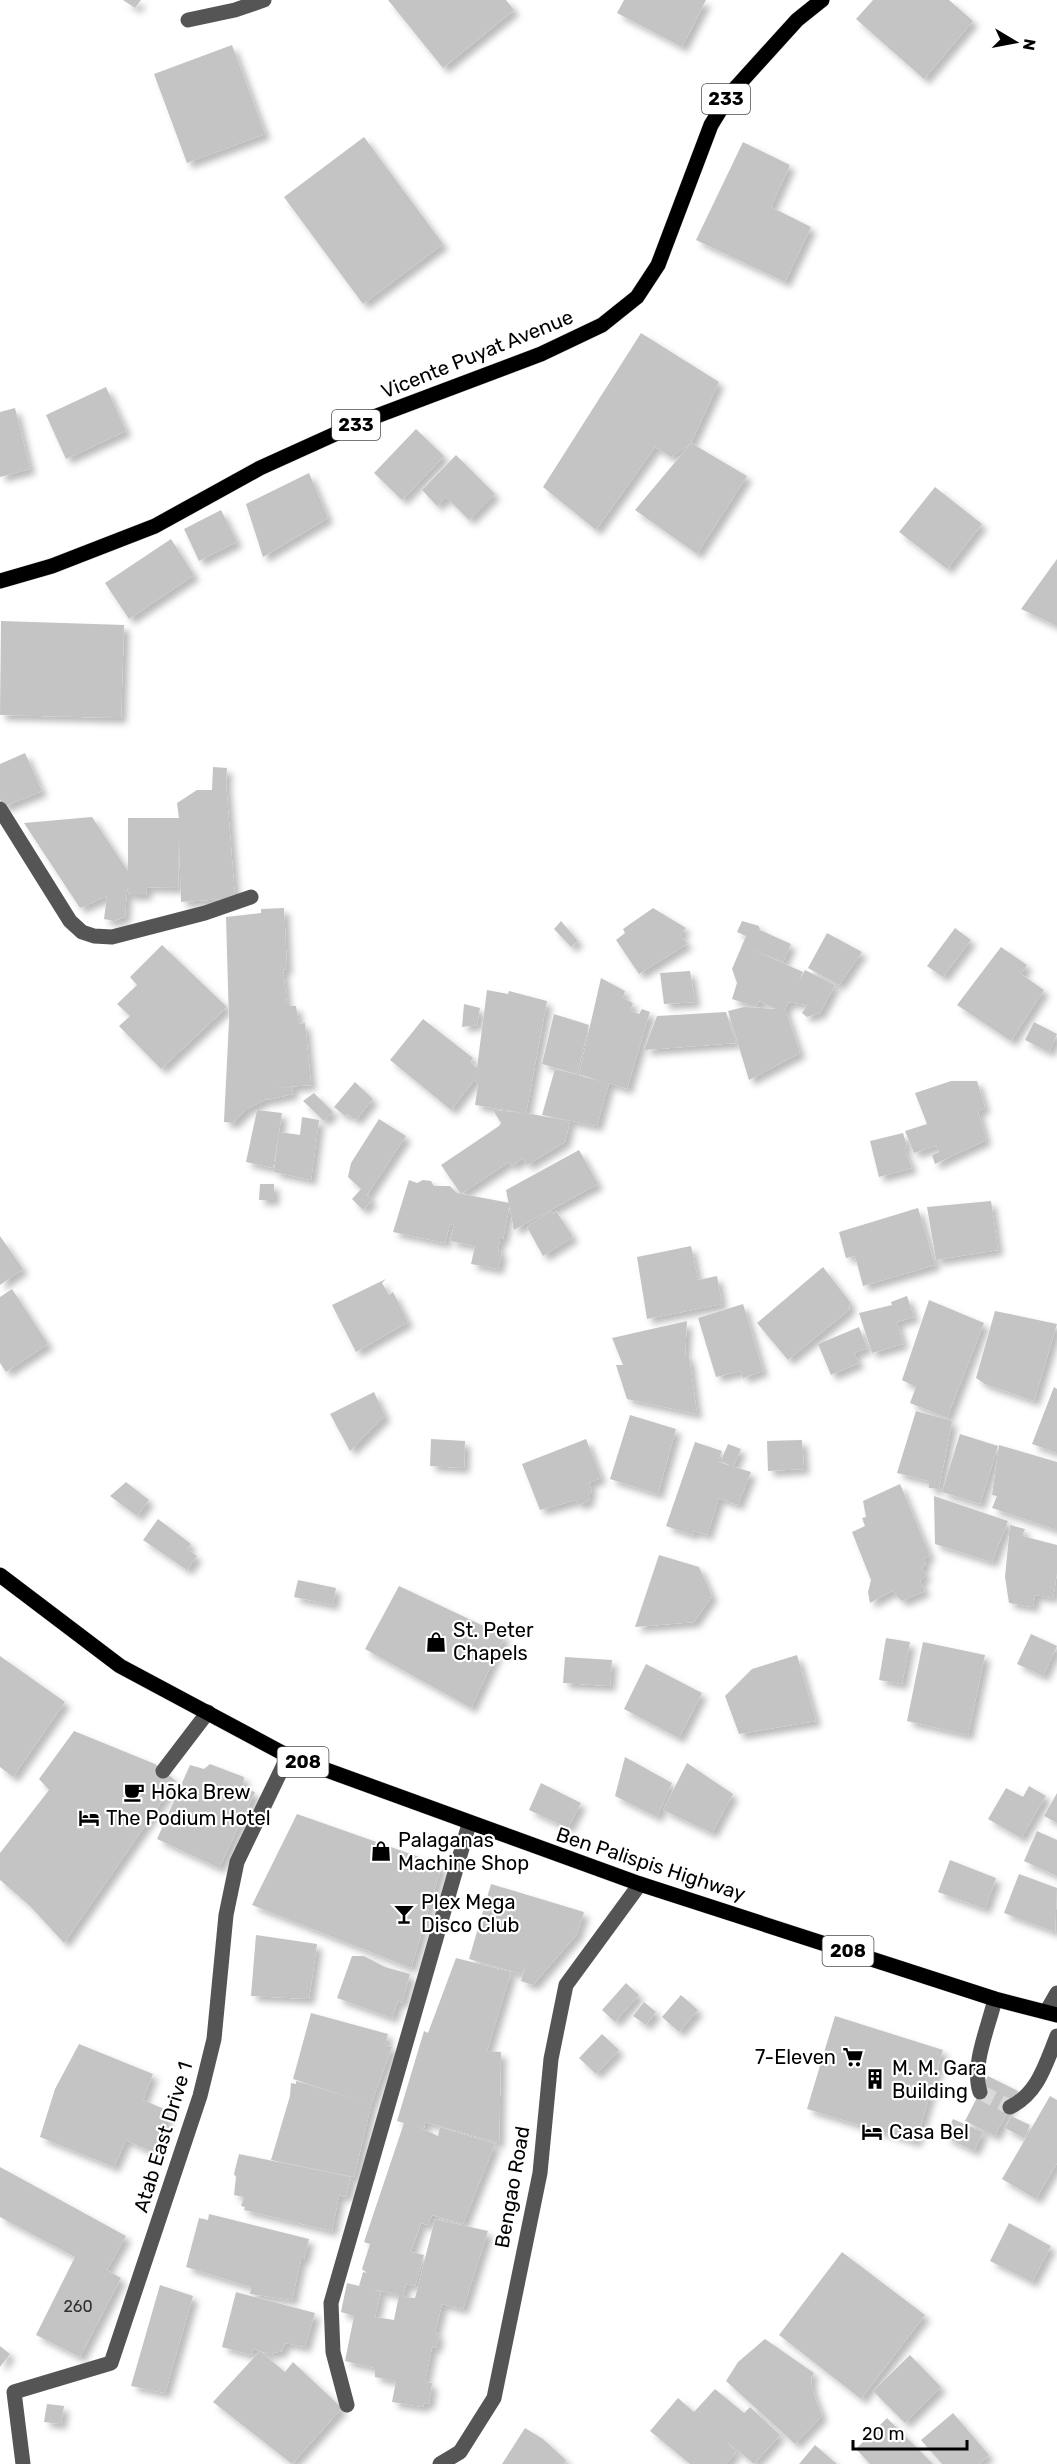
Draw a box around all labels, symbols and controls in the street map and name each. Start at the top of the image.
north arrow [985,12,1045,72]
text: N [1019,37,1040,52]
road number: 233 [702,84,750,114]
street label: Vicente Puyat Avenue [378,305,576,403]
road number: 233 [332,410,380,440]
place label: St. Peter Chapels [453,1618,534,1665]
shop icon: St. Peter Chapels [424,1630,448,1654]
road number: 208 [278,1747,328,1777]
cafe icon: Hōka Brew [122,1780,146,1804]
place label: Hōka Brew [151,1780,251,1804]
hotel icon: The Podium Hotel [77,1806,101,1830]
place label: The Podium Hotel [106,1806,271,1830]
street label: Ben Palispis Highway [553,1822,749,1906]
place label: Palaganas Machine Shop [398,1828,529,1875]
shop icon: Palaganas Machine Shop [369,1839,393,1863]
place label: Plex Mega Disco Club [421,1890,519,1937]
bar icon: Plex Mega Disco Club [392,1902,416,1926]
road number: 208 [822,1936,874,1966]
place label: 7-Eleven [755,2045,836,2069]
supermarket icon: 7-Eleven [841,2045,865,2069]
place label: M. M. Gara Building [892,2056,986,2103]
street label: Atab East Drive 1 [129,2059,197,2215]
building icon: M. M. Gara Building [863,2067,887,2091]
hotel icon: Casa Bel [860,2120,884,2144]
place label: Casa Bel [889,2120,969,2144]
street label: Bengao Road [489,2124,535,2250]
house number: 260 [63,2297,93,2316]
scale bar [853,2413,967,2451]
text: 20 m [862,2423,904,2445]

